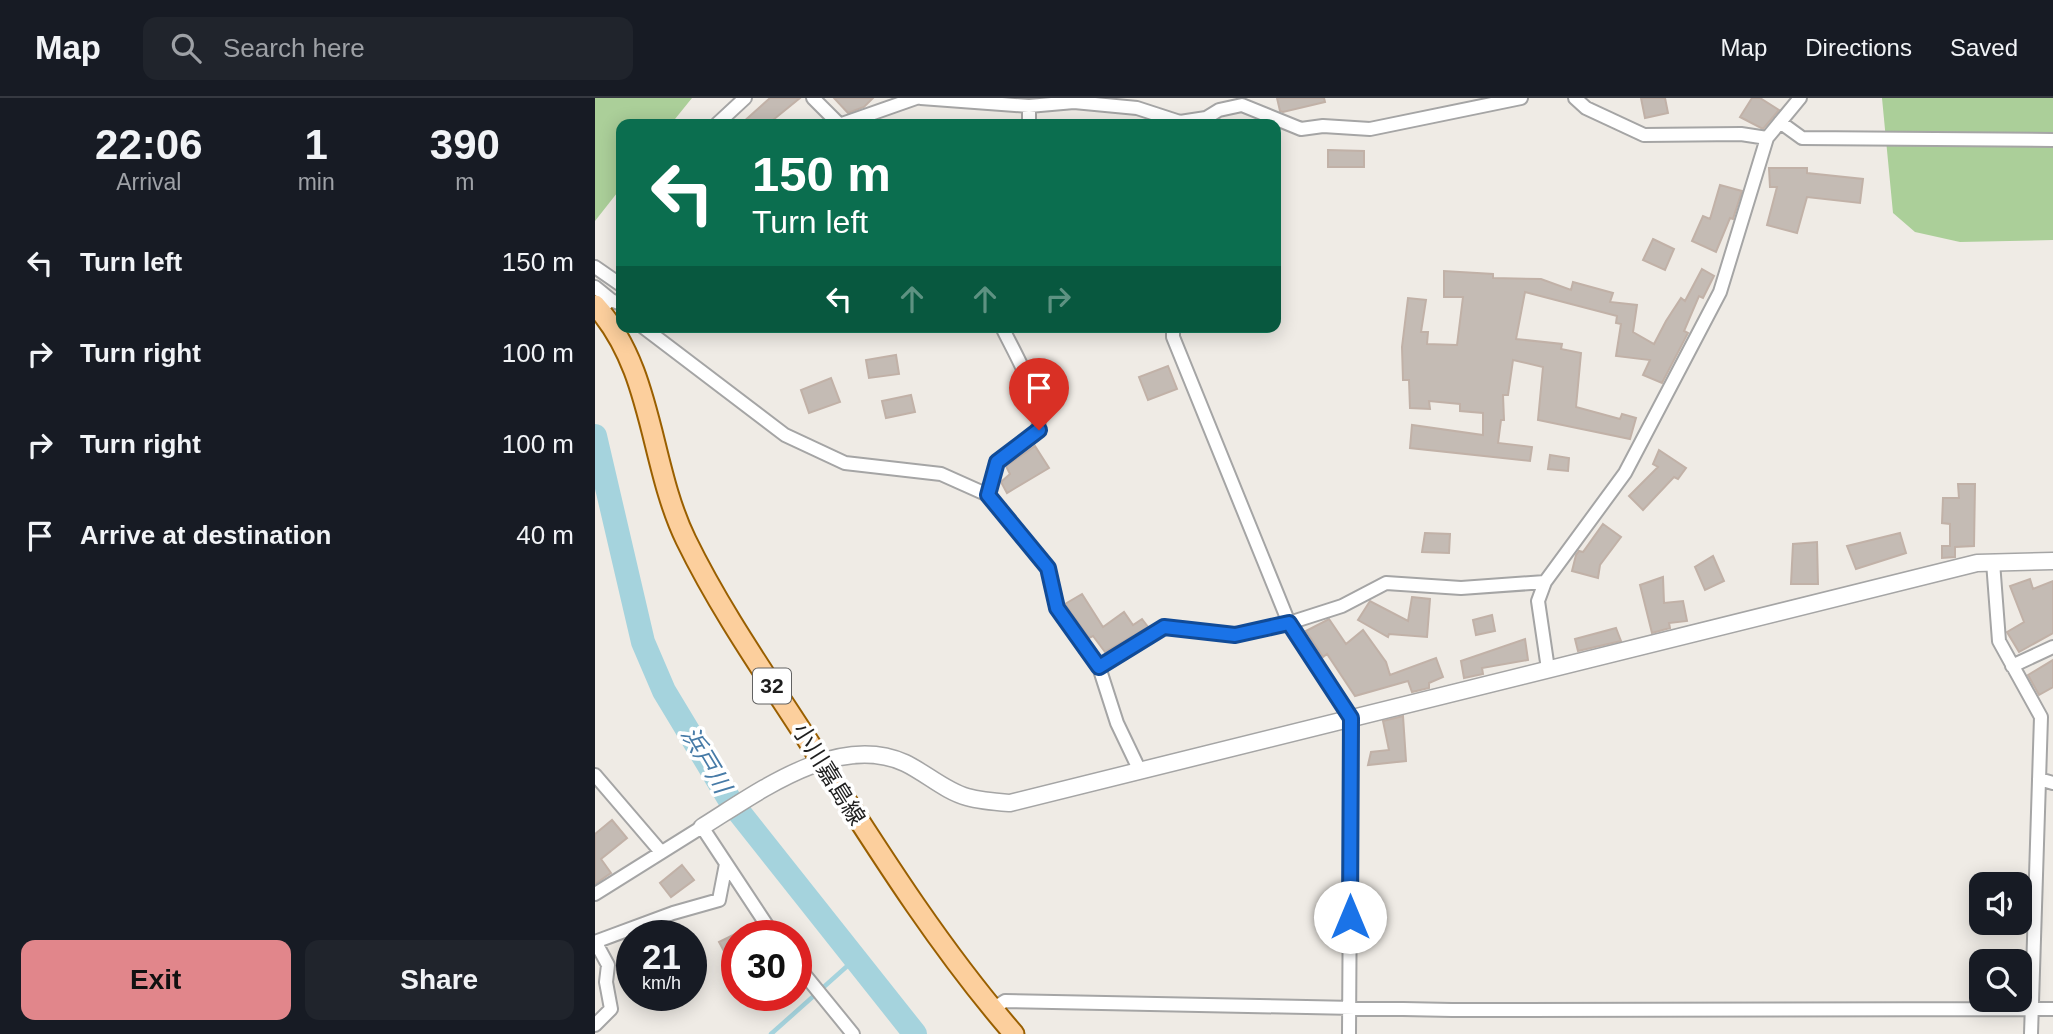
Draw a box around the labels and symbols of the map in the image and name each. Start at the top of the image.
pin [1009,358,1069,430]
road number: 32 [753,668,791,704]
street label: 小川嘉島線 [788,718,870,830]
water label: 浜戸川 [676,722,738,800]
position arrow [1313,880,1387,954]
speed limit sign: 30 [721,920,812,1011]

